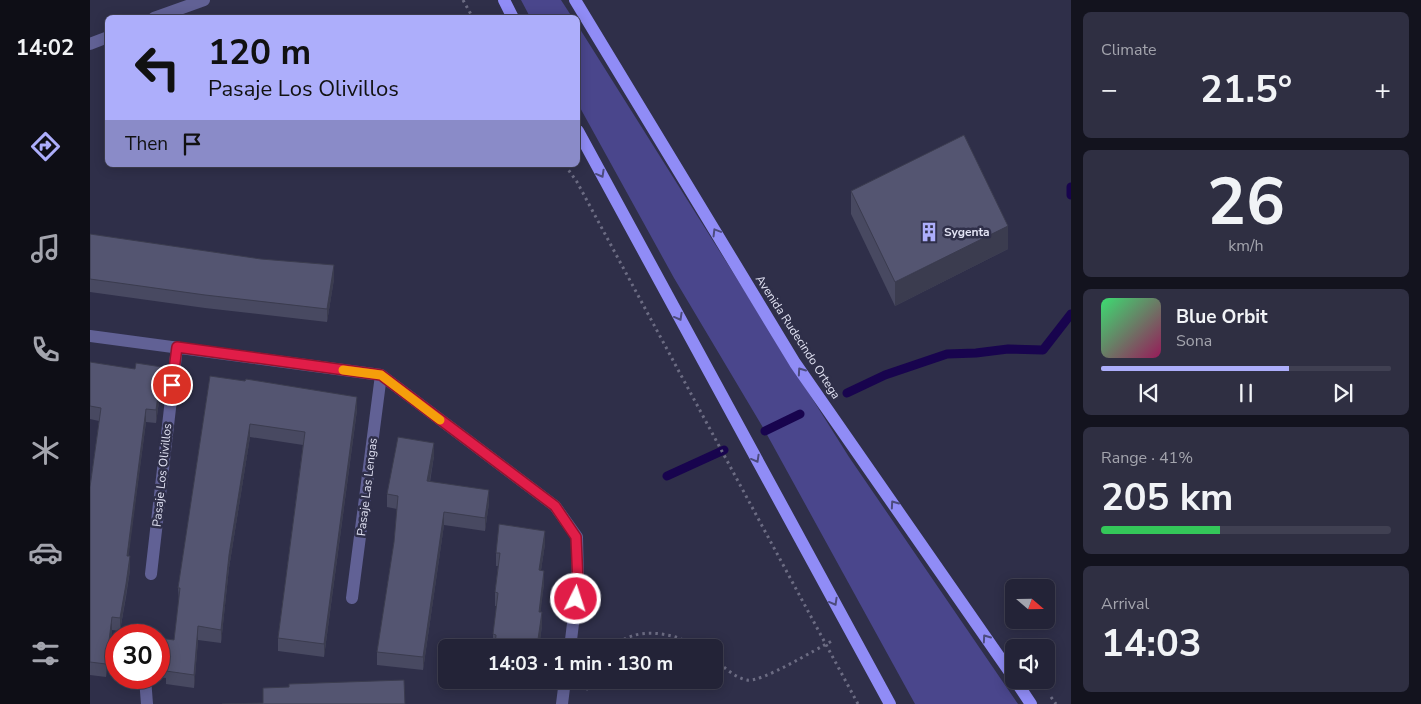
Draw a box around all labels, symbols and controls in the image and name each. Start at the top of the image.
text: 120 m [208,29,311,76]
text: 14:02 [16,33,74,63]
icon: left [125,35,190,100]
text: Climate [1101,39,1156,61]
text: 21.5° [1200,64,1292,115]
text: − [1101,71,1118,109]
text: + [1374,71,1391,109]
text: Pasaje Los Olivillos [208,74,399,104]
icon: directions [28,129,63,164]
icon: arrive [178,130,206,158]
text: Then [125,131,168,157]
text: 26 [1207,158,1285,247]
one-way arrow [595,169,605,178]
building icon: Sygenta [918,221,940,243]
place label: Sygenta [944,224,990,240]
one-way arrow [713,229,722,238]
icon: music [28,231,63,266]
text: km/h [1228,235,1264,257]
street label: Avenida Rudecindo Ortega [752,272,844,402]
text: Blue Orbit [1176,304,1267,330]
one-way arrow [672,311,682,320]
text: Sona [1176,330,1212,352]
icon: phone [28,332,63,367]
pin [151,364,193,406]
one-way arrow [798,367,807,377]
icon: arrive [158,371,186,399]
icon: previous [1135,379,1163,407]
icon: pause [1232,379,1260,407]
icon: next [1329,379,1357,407]
street label: Pasaje Los Olivillos [149,422,175,528]
icon: climate [28,433,63,468]
street label: Pasaje Las Lengas [353,437,381,537]
text: Range · 41% [1101,447,1193,469]
one-way arrow [750,454,760,463]
text: 205 km [1101,472,1233,523]
one-way arrow [891,500,900,510]
icon: car [28,535,63,570]
position arrow [549,572,601,624]
north arrow [1005,579,1055,629]
map controls [1005,579,1055,689]
text: Arrival [1101,593,1149,615]
one-way arrow [828,597,838,606]
text: 14:03 [1101,618,1202,669]
speed limit sign: 30 [105,624,170,689]
one-way arrow [983,634,992,643]
icon: filters [28,636,63,671]
button: sound [1005,639,1055,689]
text: 14:03 · 1 min · 130 m [488,651,673,677]

